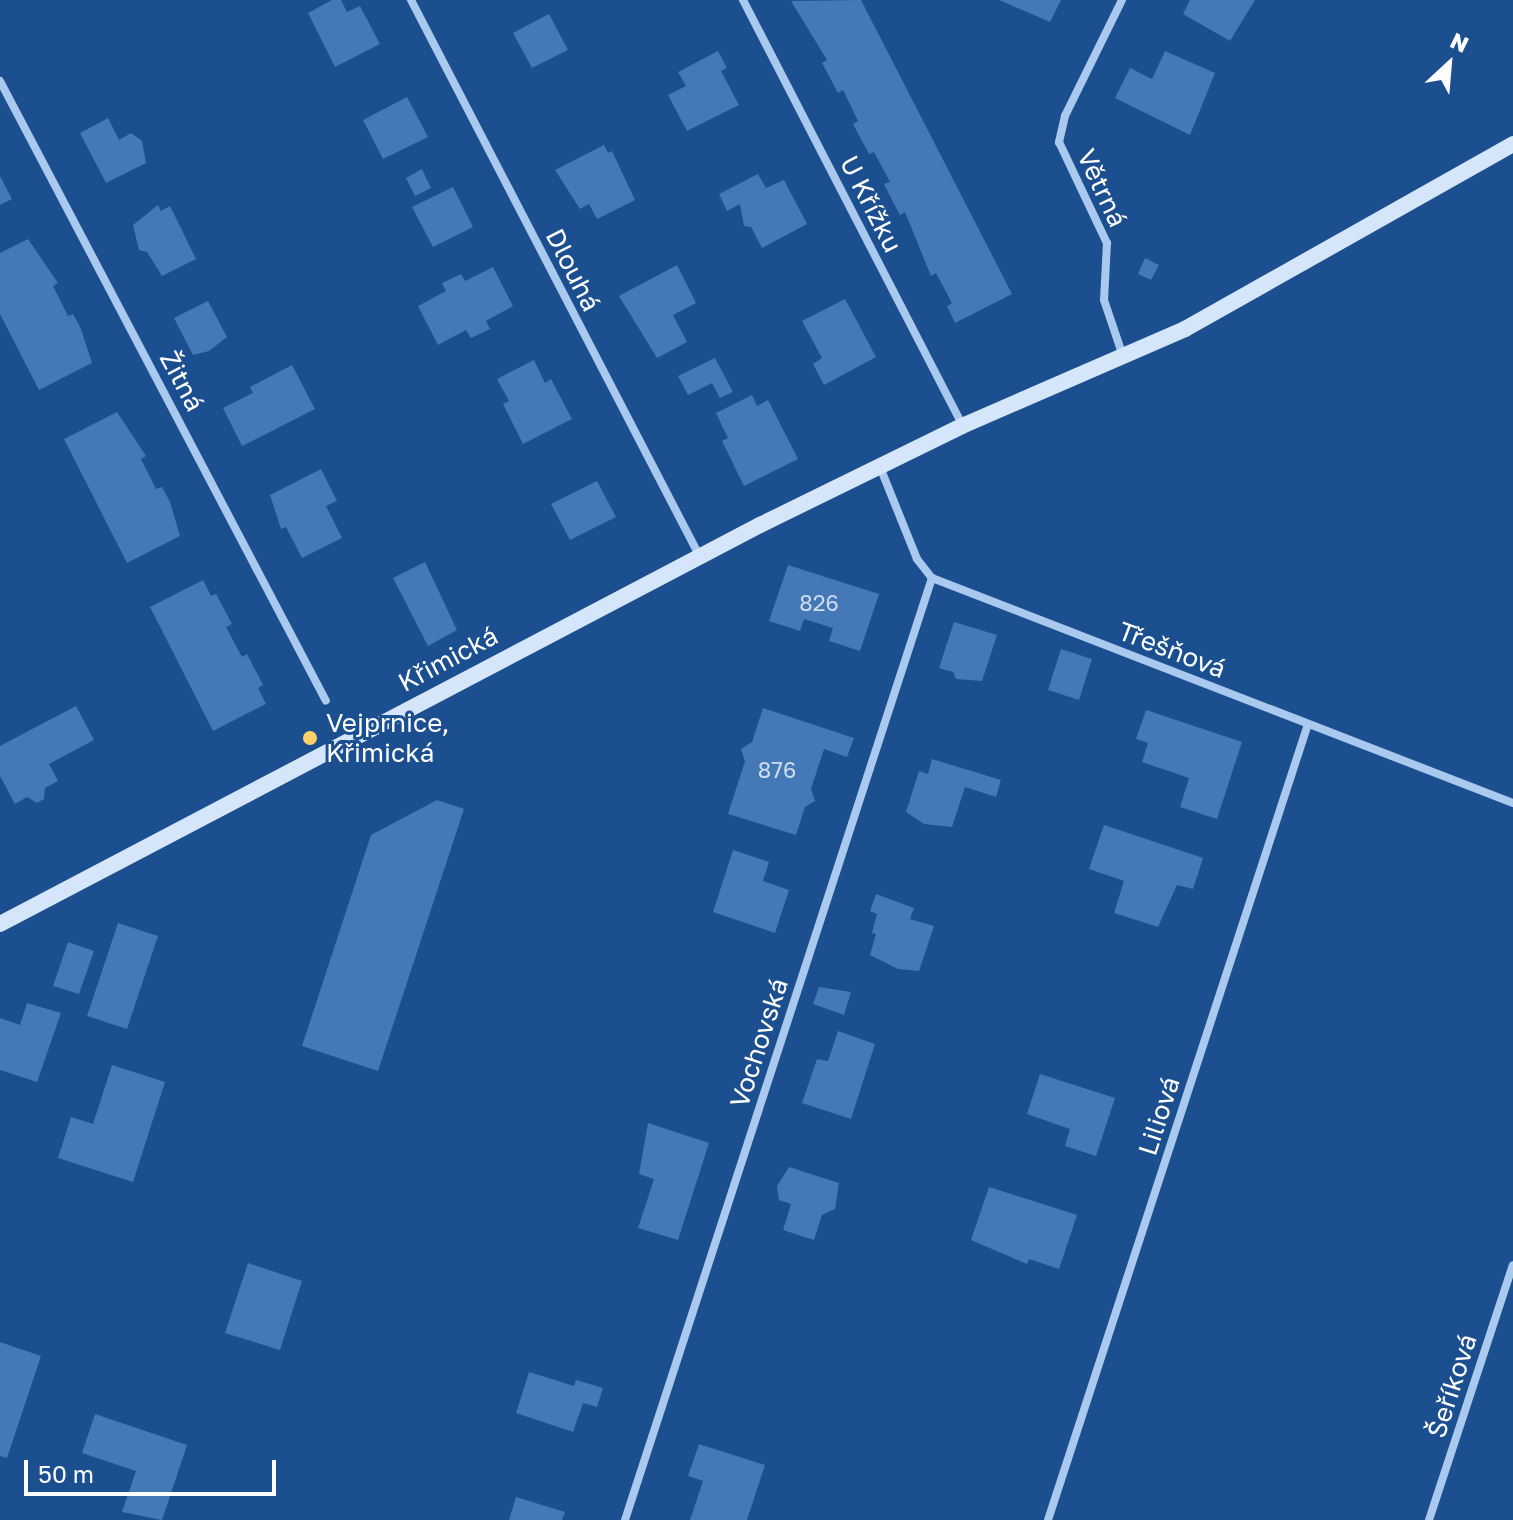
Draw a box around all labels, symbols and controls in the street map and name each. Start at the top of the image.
north arrow [1409,24,1489,104]
text: N [1446,26,1473,58]
street label: Větrná [1071,144,1133,232]
street label: U Křížku [833,150,909,258]
street label: Dlouhá [539,224,607,316]
street label: Žitná [153,346,211,416]
house number: 826 [799,590,839,616]
street label: Třešňová [1114,615,1230,685]
street label: Křimická [393,620,503,698]
place label: Vejprnice, Křimická [326,707,450,768]
marker: Vejprnice, Křimická [301,729,319,747]
house number: 876 [758,757,796,783]
street label: Vochovská [723,974,795,1112]
street label: Liliová [1132,1073,1186,1159]
street label: Šeříková [1421,1330,1483,1442]
scale bar [28,1444,280,1494]
text: 50 m [38,1459,94,1488]

